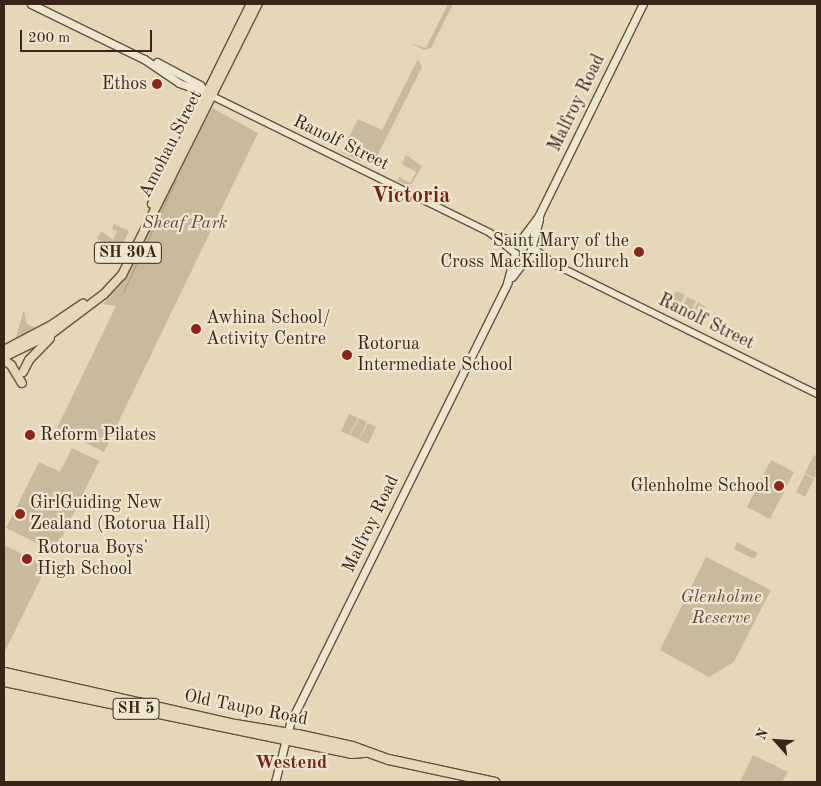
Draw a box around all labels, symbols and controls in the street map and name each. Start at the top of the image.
scale bar [22,20,155,52]
text: 200 m [28,31,70,46]
street label: Malfroy Road [544,51,610,155]
place label: Ethos [102,73,147,95]
marker: Ethos [151,78,163,90]
street label: Amohau Street [135,87,207,201]
street label: Ranolf Street [290,111,392,175]
district label: Victoria [372,184,450,210]
park label: Sheaf Park [142,212,228,234]
place label: Saint Mary of the Cross MacKillop Church [440,231,629,274]
road number: SH 30A [93,240,163,266]
marker: Saint Mary of the Cross MacKillop Church [633,246,645,258]
street label: Ranolf Street [655,290,757,354]
place label: Awhina School/ Activity Centre [206,308,330,350]
marker: Awhina School/ Activity Centre [190,323,202,335]
place label: Rotorua Intermediate School [357,334,513,376]
marker: Rotorua Intermediate School [341,349,353,361]
place label: Reform Pilates [40,424,156,446]
marker: Reform Pilates [24,429,36,441]
street label: Malfroy Road [338,472,404,576]
place label: Glenholme School [630,475,769,497]
marker: Glenholme School [773,480,785,492]
place label: GirlGuiding New Zealand (Rotorua Hall) [30,493,211,536]
marker: GirlGuiding New Zealand (Rotorua Hall) [14,508,26,520]
place label: Rotorua Boys' High School [37,538,148,580]
marker: Rotorua Boys' High School [21,553,33,565]
park label: Glenholme Reserve [681,587,761,630]
street label: Old Taupo Road [182,685,310,731]
road number: SH 5 [112,696,160,722]
north arrow [751,716,801,766]
text: N [754,727,771,742]
district label: Westend [255,753,327,775]

